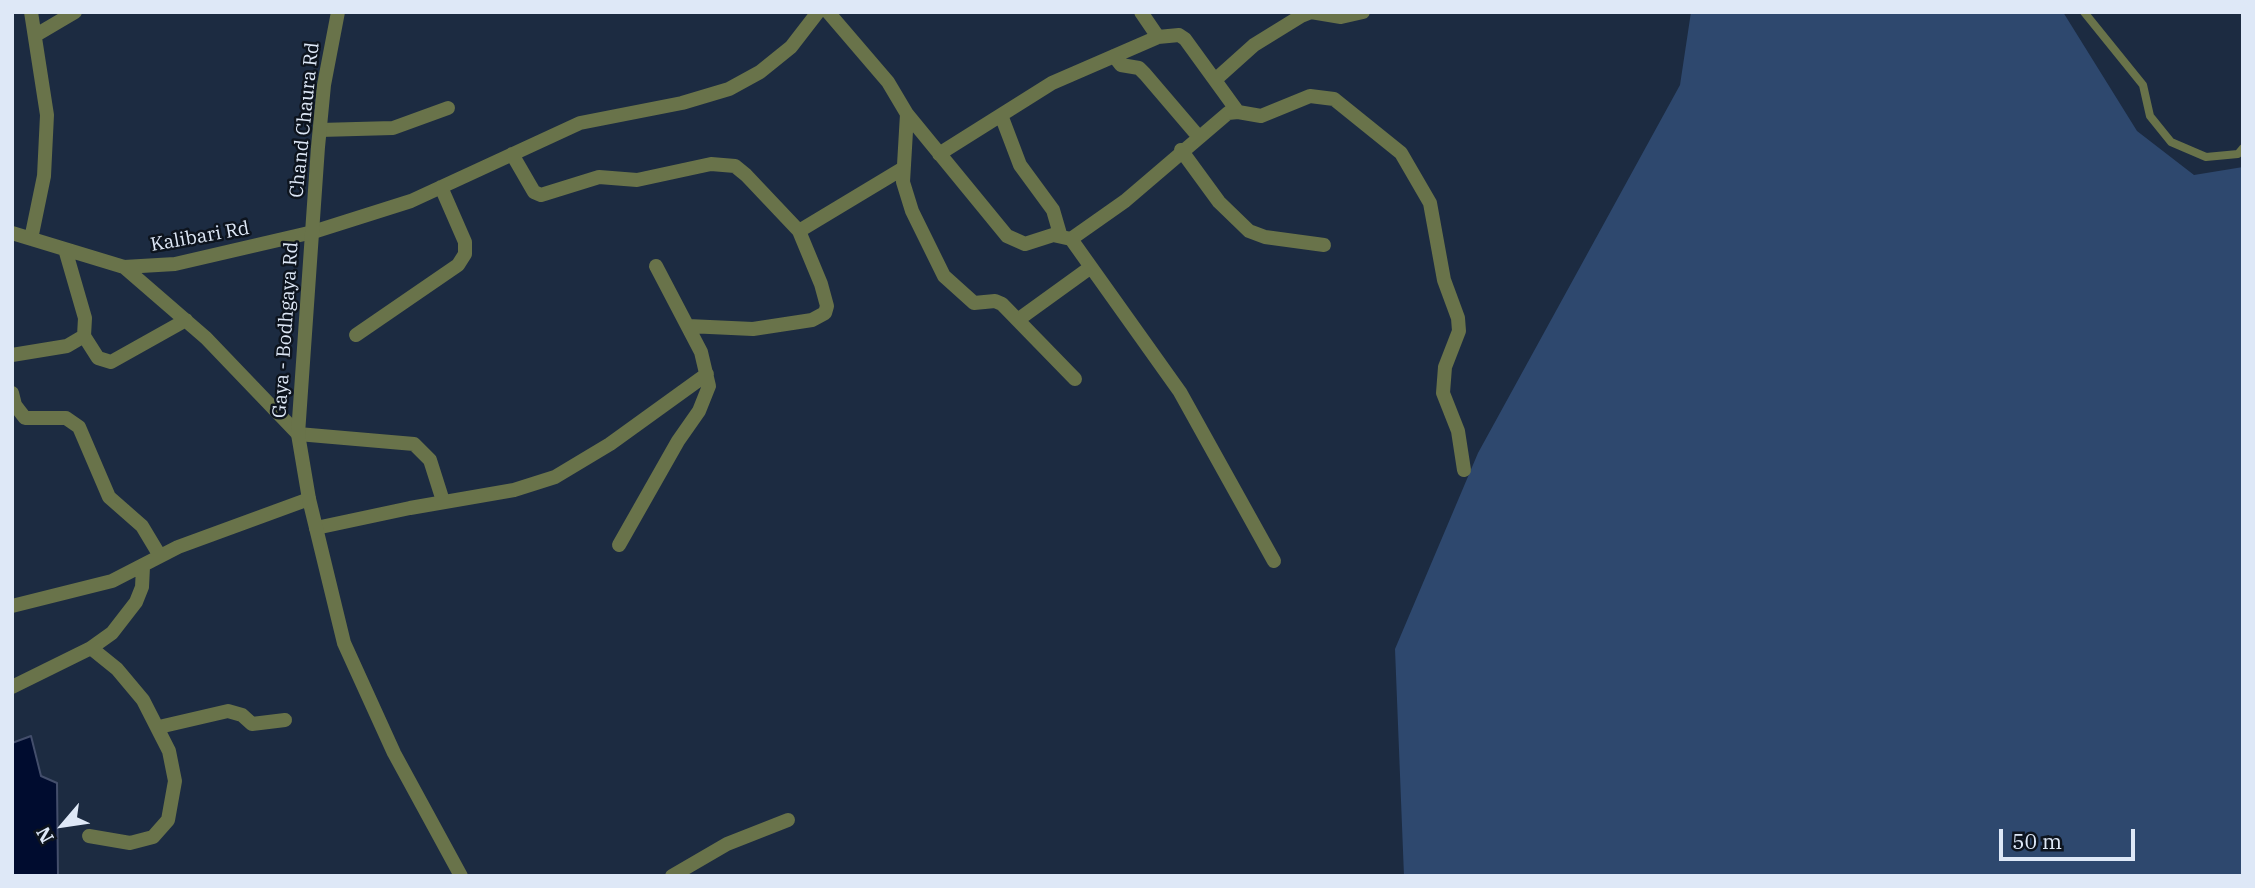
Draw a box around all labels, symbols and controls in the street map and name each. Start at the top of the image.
street label: Chand Chaura Rd [286,41,324,199]
street label: Kalibari Rd [149,217,251,257]
street label: Gaya - Bodhgaya Rd [268,241,304,419]
north arrow [28,790,98,860]
scale bar [2003,814,2140,858]
text: N [30,823,59,848]
text: 50 m [2012,827,2062,855]

